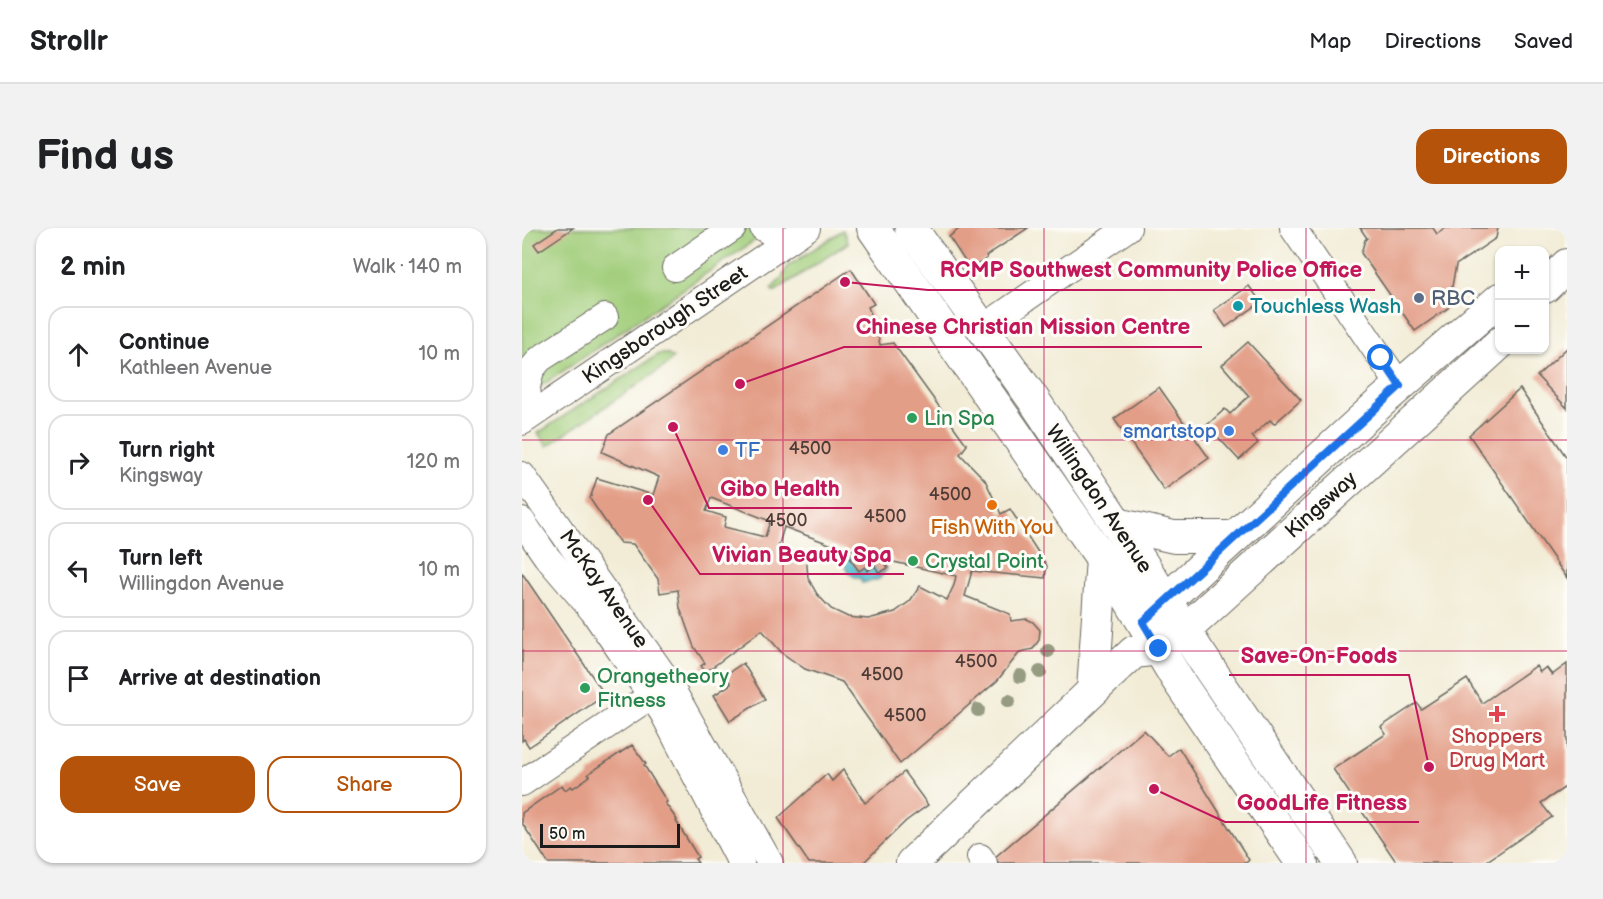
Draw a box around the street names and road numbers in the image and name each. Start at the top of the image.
street label: Kingsborough Street [578,260,753,390]
street label: Willingdon Avenue [1040,420,1158,578]
street label: Kingsway [1280,466,1362,544]
street label: McKay Avenue [554,525,654,653]

